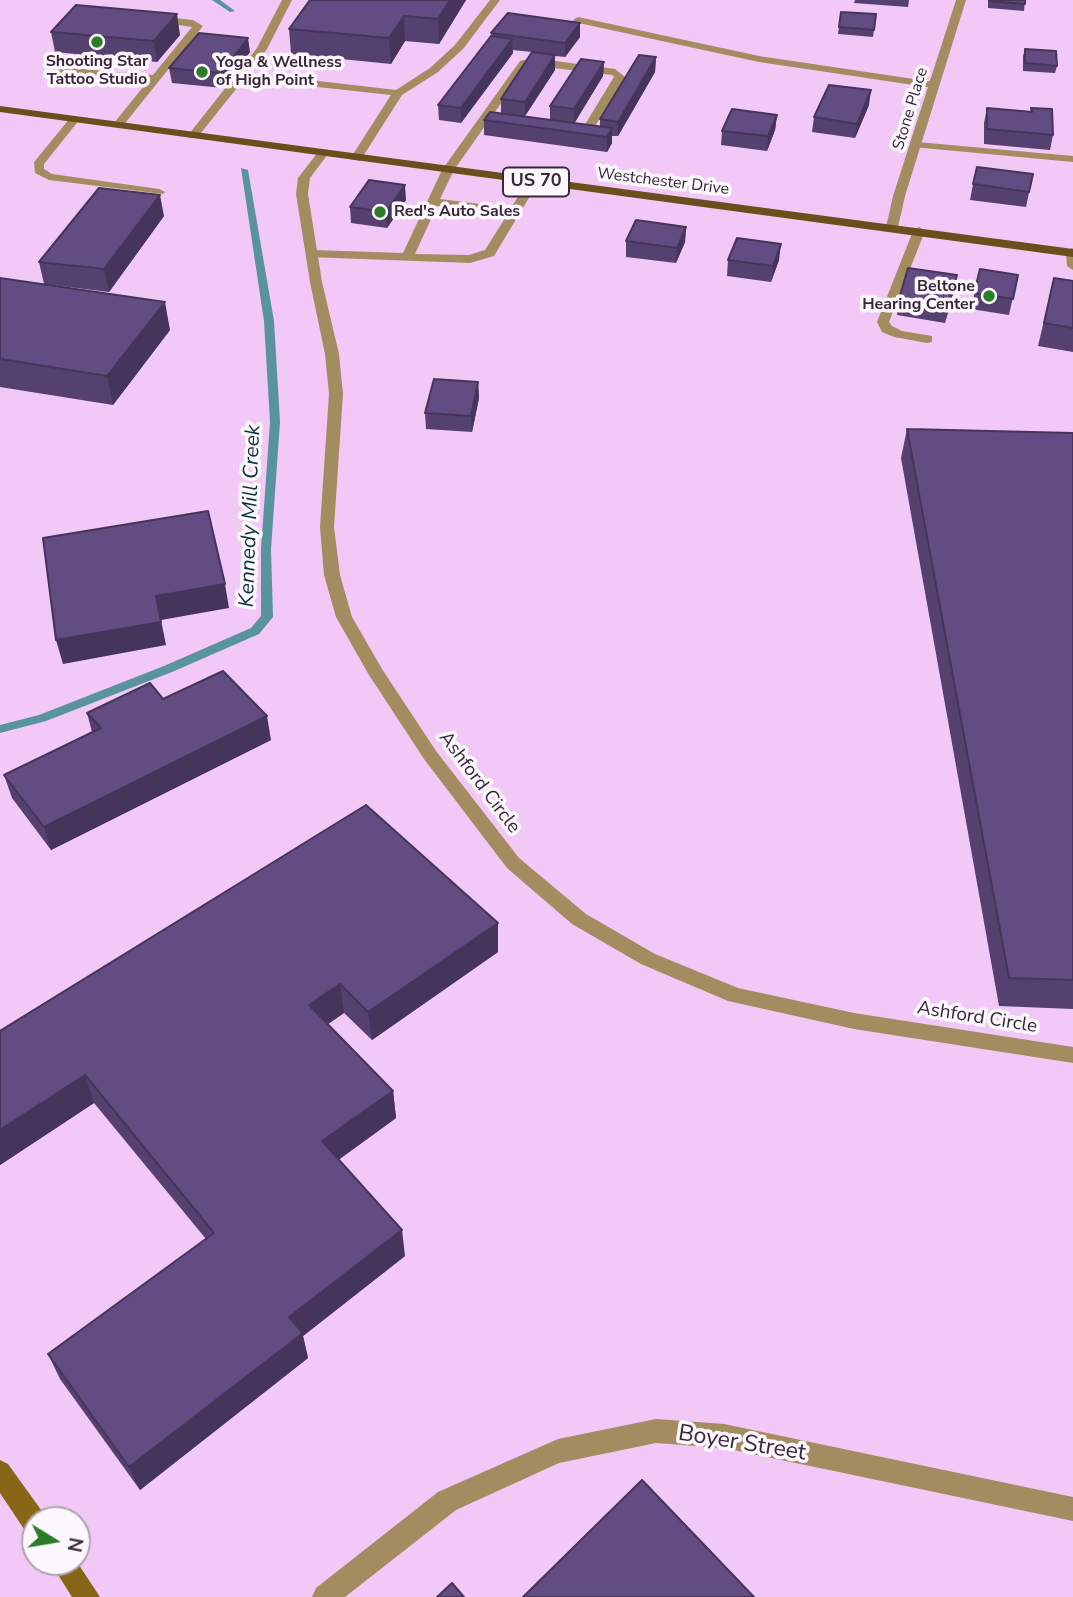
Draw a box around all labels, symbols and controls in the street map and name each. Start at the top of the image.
marker: Shooting Star Tattoo Studio [89,34,105,50]
place label: Shooting Star Tattoo Studio [46,52,148,90]
place label: Yoga & Wellness of High Point [216,53,342,91]
marker: Yoga & Wellness of High Point [194,64,210,80]
street label: Stone Place [889,66,933,152]
street label: Westchester Drive [596,164,730,200]
road number: US 70 [503,168,569,196]
place label: Red's Auto Sales [394,202,520,222]
marker: Red's Auto Sales [372,204,388,220]
place label: Beltone Hearing Center [862,277,975,315]
marker: Beltone Hearing Center [981,288,997,304]
water label: Kennedy Mill Creek [235,424,267,608]
street label: Ashford Circle [433,728,525,838]
street label: Ashford Circle [915,997,1039,1039]
street label: Boyer Street [676,1420,808,1468]
north arrow [21,1506,91,1576]
text: N [61,1535,89,1554]

